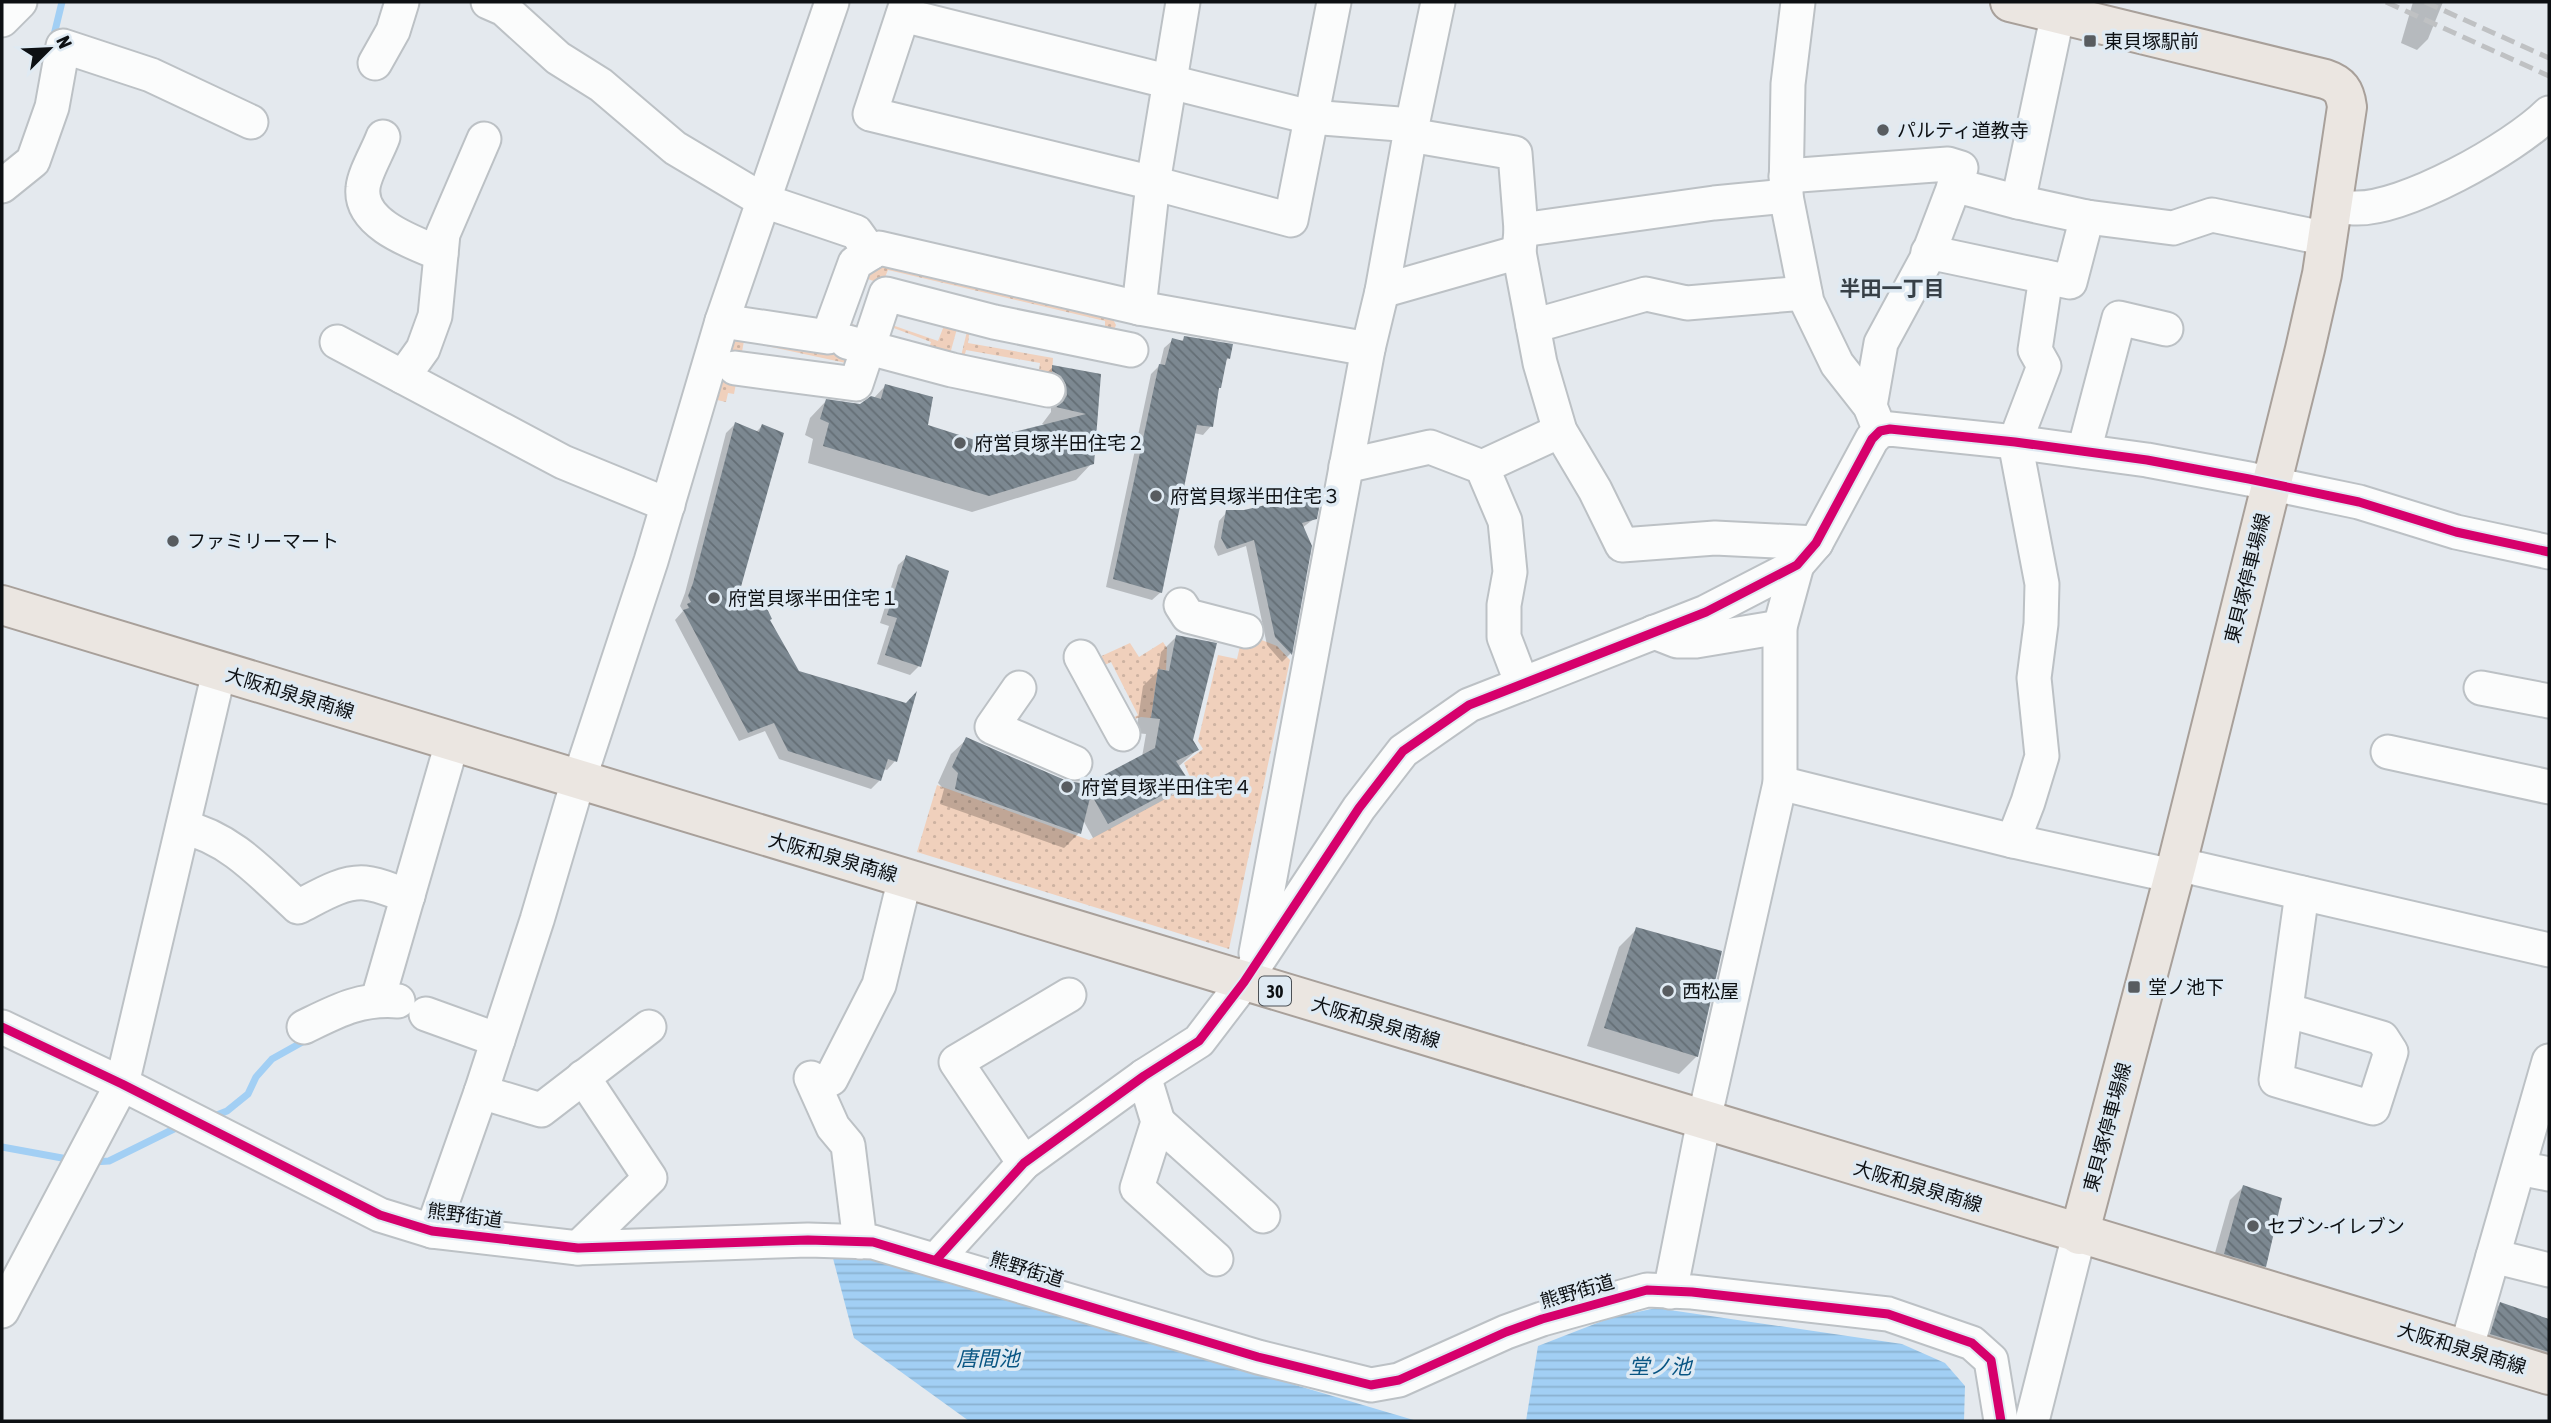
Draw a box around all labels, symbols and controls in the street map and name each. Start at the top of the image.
north arrow [14,14,84,84]
place label: 東貝塚駅前 [2104,30,2199,52]
text: N [52,32,77,52]
marker: 東貝塚駅前 [2082,33,2098,49]
place label: パルティ道教寺 [1897,119,2029,141]
marker: パルティ道教寺 [1875,122,1891,138]
district label: 半田一丁目 [1840,276,1945,300]
place label: 府営貝塚半田住宅２ [974,432,1145,454]
marker: 府営貝塚半田住宅２ [952,435,968,451]
place label: 府営貝塚半田住宅３ [1170,485,1341,507]
marker: 府営貝塚半田住宅３ [1148,488,1164,504]
street label: 東貝塚停車場線 [2220,511,2274,645]
place label: ファミリーマート [187,530,339,552]
marker: ファミリーマート [165,533,181,549]
place label: 府営貝塚半田住宅１ [728,587,899,609]
marker: 府営貝塚半田住宅１ [706,590,722,606]
street label: 大阪和泉泉南線 [223,663,357,723]
place label: 府営貝塚半田住宅４ [1081,776,1252,798]
marker: 府営貝塚半田住宅４ [1059,779,1075,795]
street label: 大阪和泉泉南線 [766,828,900,886]
road number: 30 [1259,976,1291,1006]
place label: 堂ノ池下 [2148,976,2224,998]
marker: 堂ノ池下 [2126,979,2142,995]
place label: 西松屋 [1682,980,1739,1002]
marker: 西松屋 [1660,983,1676,999]
street label: 大阪和泉泉南線 [1309,992,1443,1052]
street label: 東貝塚停車場線 [2079,1060,2135,1194]
street label: 大阪和泉泉南線 [1851,1156,1985,1216]
street label: 熊野街道 [426,1199,504,1231]
place label: セブン-イレブン [2267,1215,2405,1237]
marker: セブン-イレブン [2245,1218,2261,1234]
street label: 熊野街道 [987,1247,1067,1291]
street label: 熊野街道 [1537,1270,1617,1312]
street label: 大阪和泉泉南線 [2395,1318,2529,1378]
water label: 唐間池 [957,1346,1021,1370]
water label: 堂ノ池 [1629,1354,1693,1378]

